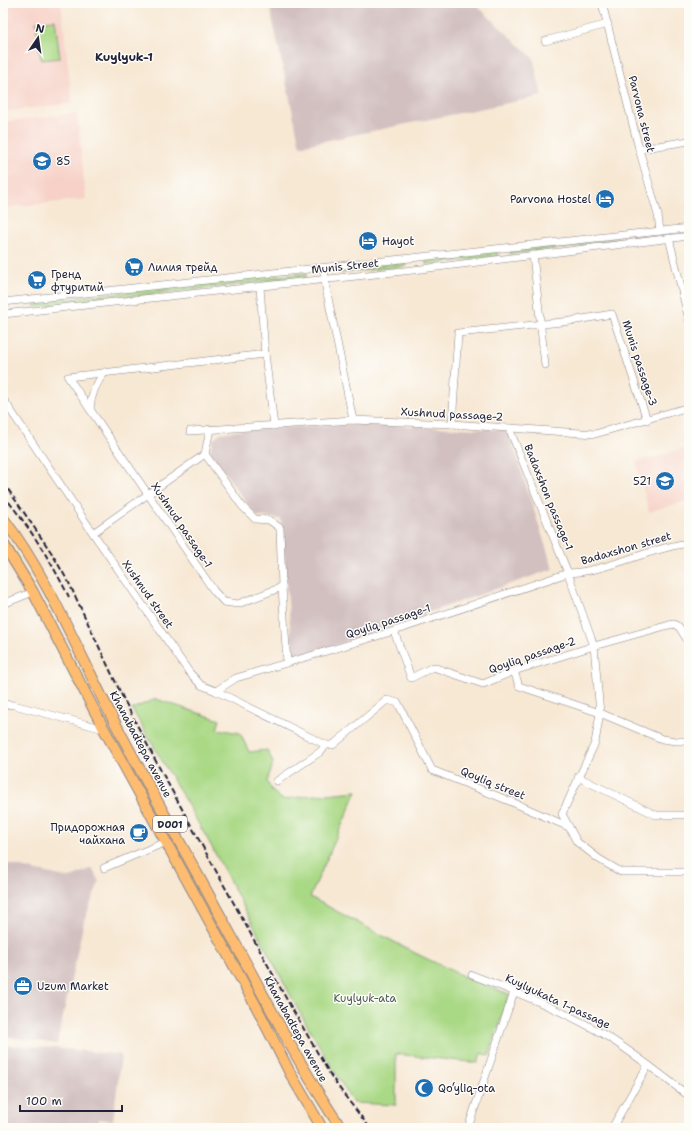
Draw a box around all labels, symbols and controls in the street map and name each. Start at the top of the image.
north arrow [18,18,58,58]
text: N [34,20,46,37]
district label: Kuylyuk-1 [95,49,153,65]
street label: Parvona street [625,74,658,154]
school or university icon: 85 [31,150,53,172]
place label: 85 [56,154,70,169]
hotel icon: Parvona Hostel [594,188,616,210]
place label: Parvona Hostel [510,192,592,207]
hotel icon: Hayot [357,230,379,252]
place label: Hayot [382,234,414,249]
street label: Munis Street [311,255,380,278]
supermarket icon: Лилия трейд [123,256,145,278]
place label: Лилия трейд [148,260,218,275]
place label: Гренд фтуритий [51,267,104,295]
supermarket icon: Гренд фтуритий [26,269,48,291]
street label: Munis passage-3 [619,318,660,408]
street label: Xushnud passage-2 [400,404,504,425]
street label: Badaxshon passage-1 [520,442,577,552]
school or university icon: 521 [654,470,676,492]
place label: 521 [633,474,651,489]
street label: Xushnud passage-1 [147,480,216,571]
street label: Badaxshon street [579,528,673,569]
street label: Xushnud street [118,557,177,632]
street label: Qoyliq passage-1 [344,601,433,642]
street label: Qoyliq passage-2 [487,634,578,677]
street label: Khanabadtepa avenue [106,688,175,800]
street label: Qoyliq street [458,764,528,803]
road number: D001 [153,816,187,832]
place label: Придорожная чайхана [50,820,125,848]
cafe icon: Придорожная чайхана [128,822,150,844]
street label: Kuylyukata 1-passage [503,970,613,1032]
street label: Khanabadtepa avenue [260,974,331,1085]
office icon: Uzum Market [12,975,34,997]
place label: Uzum Market [37,979,109,994]
park label: Kuylyuk-ata [334,991,397,1006]
mosque icon: Qo‘yliq-ota [413,1077,435,1099]
place label: Qo‘yliq-ota [438,1081,495,1096]
scale bar [20,1087,122,1113]
text: 100 m [26,1093,62,1109]

